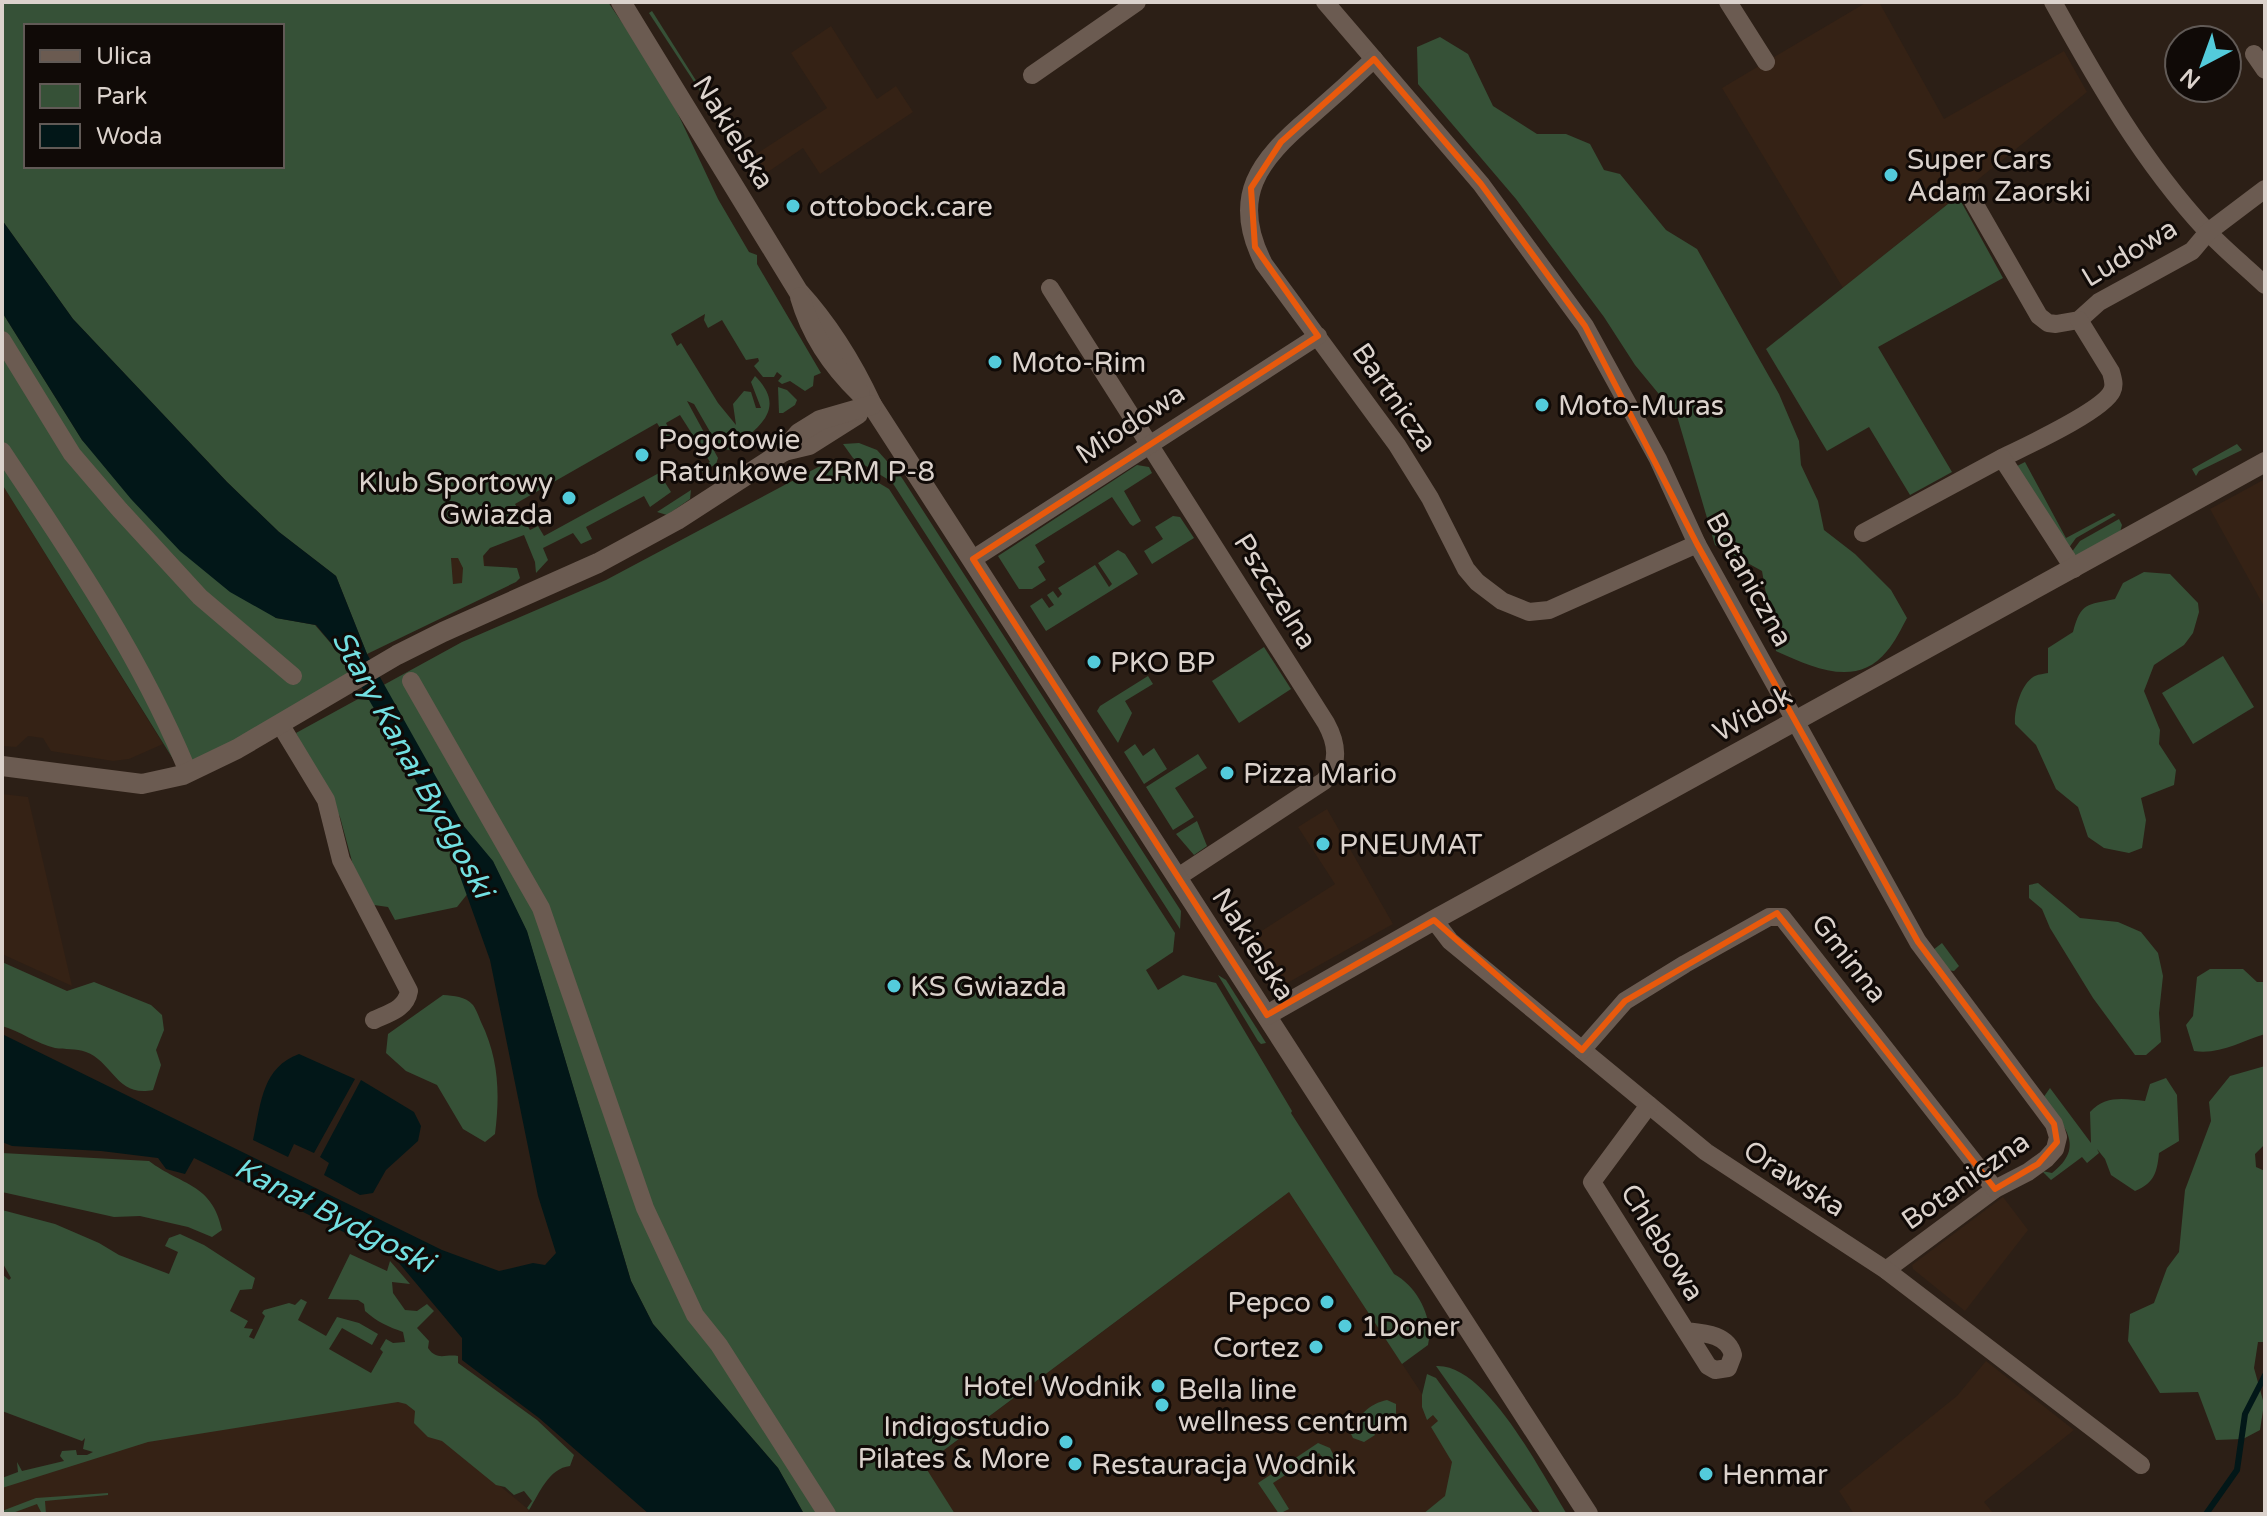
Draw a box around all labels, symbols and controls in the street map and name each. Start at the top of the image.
legend [24,24,284,168]
north arrow [2163,24,2243,104]
text: Ulica [96,42,152,71]
text: N [2175,63,2206,94]
street label: Nakielska [685,69,781,196]
text: Park [96,82,147,111]
text: Woda [96,122,162,151]
place label: Super Cars Adam Zaorski [1907,143,2091,209]
marker: Super Cars Adam Zaorski [1882,166,1900,184]
place label: ottobock.care [809,190,993,224]
marker: ottobock.care [784,197,802,215]
street label: Ludowa [2076,211,2183,295]
street label: Bartnicza [1344,337,1444,459]
place label: Moto-Rim [1011,346,1146,380]
marker: Moto-Rim [986,353,1004,371]
street label: Miodowa [1070,376,1191,472]
place label: Moto-Muras [1558,389,1724,423]
marker: Moto-Muras [1533,396,1551,414]
place label: Pogotowie Ratunkowe ZRM P-8 [658,423,935,489]
marker: Pogotowie Ratunkowe ZRM P-8 [633,446,651,464]
place label: Klub Sportowy Gwiazda [358,466,553,532]
marker: Klub Sportowy Gwiazda [560,489,578,507]
street label: Botaniczna [1698,506,1800,653]
street label: Pszczelna [1226,527,1324,656]
water label: Stary Kanał Bydgoski [324,624,503,907]
place label: PKO BP [1110,646,1215,680]
marker: PKO BP [1085,653,1103,671]
street label: Widok [1707,678,1798,749]
place label: Pizza Mario [1243,757,1397,791]
marker: Pizza Mario [1218,764,1236,782]
place label: PNEUMAT [1339,828,1483,862]
marker: PNEUMAT [1314,835,1332,853]
street label: Nakielska [1204,882,1302,1007]
street label: Gminna [1804,907,1895,1010]
place label: KS Gwiazda [910,970,1067,1004]
marker: KS Gwiazda [885,977,903,995]
street label: Botaniczna [1895,1124,2036,1237]
street label: Orawska [1737,1133,1852,1224]
water label: Kanał Bydgoski [228,1149,443,1283]
street label: Chlebowa [1613,1178,1711,1307]
place label: Pepco [1227,1286,1311,1320]
marker: Pepco [1318,1293,1336,1311]
place label: 1Doner [1361,1310,1460,1344]
marker: 1Doner [1336,1317,1354,1335]
place label: Cortez [1213,1331,1300,1365]
marker: Cortez [1307,1338,1325,1356]
place label: Hotel Wodnik [963,1370,1142,1404]
place label: Bella line wellness centrum [1178,1373,1408,1439]
marker: Hotel Wodnik [1149,1377,1167,1395]
marker: Bella line wellness centrum [1153,1396,1171,1414]
place label: Indigostudio Pilates & More [857,1410,1050,1476]
marker: Indigostudio Pilates & More [1057,1433,1075,1451]
place label: Restauracja Wodnik [1091,1448,1356,1482]
marker: Restauracja Wodnik [1066,1455,1084,1473]
place label: Henmar [1722,1458,1828,1492]
marker: Henmar [1697,1465,1715,1483]

